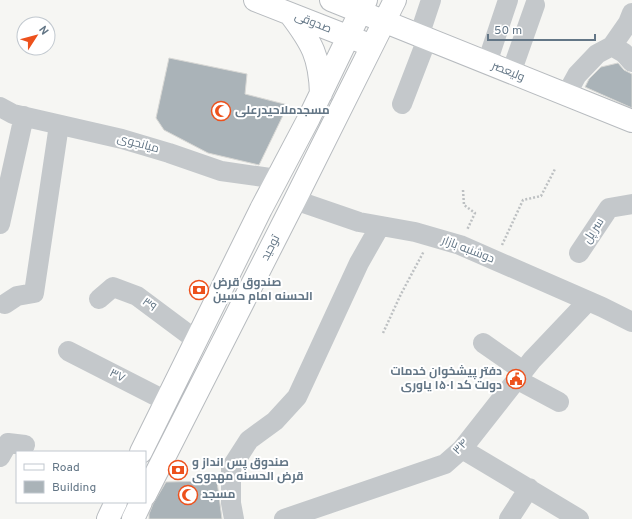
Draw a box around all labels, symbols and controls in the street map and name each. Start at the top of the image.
street label: صدوقی [292,8,334,38]
north arrow [16,16,56,56]
scale bar [488,16,595,42]
text: N [35,23,51,38]
text: 50 m [494,23,522,39]
street label: ولیعصر [488,58,527,86]
mosque icon: مسجدملاحیدرعلی [210,100,232,122]
place label: مسجدملاحیدرعلی [235,103,330,119]
street label: میانجوی [115,131,161,157]
street label: سر پل [580,215,608,247]
street label: توحید [258,232,285,264]
street label: دوشنبه بازار [438,232,497,267]
place label: صندوق قرض الحسنه امام حسین [213,275,313,305]
bank icon: صندوق قرض الحسنه امام حسین [188,279,210,301]
street label: ۳۹ [138,294,160,316]
place label: دفتر پیشخوان خدمات دولت کد ۱۵۰۱ یاوری [390,364,502,394]
street label: ۳۷ [106,365,128,387]
public building icon: دفتر پیشخوان خدمات دولت کد ۱۵۰۱ یاوری [505,368,527,390]
street label: ۳۴ [450,436,472,458]
legend [16,451,146,503]
place label: صندوق پس انداز و قرض الحسنه مهدوی [192,455,304,485]
bank icon: صندوق پس انداز و قرض الحسنه مهدوی [167,459,189,481]
text: Road [52,460,80,476]
text: Building [52,480,96,496]
mosque icon: مسجد [177,484,199,506]
place label: مسجد [202,487,235,503]

